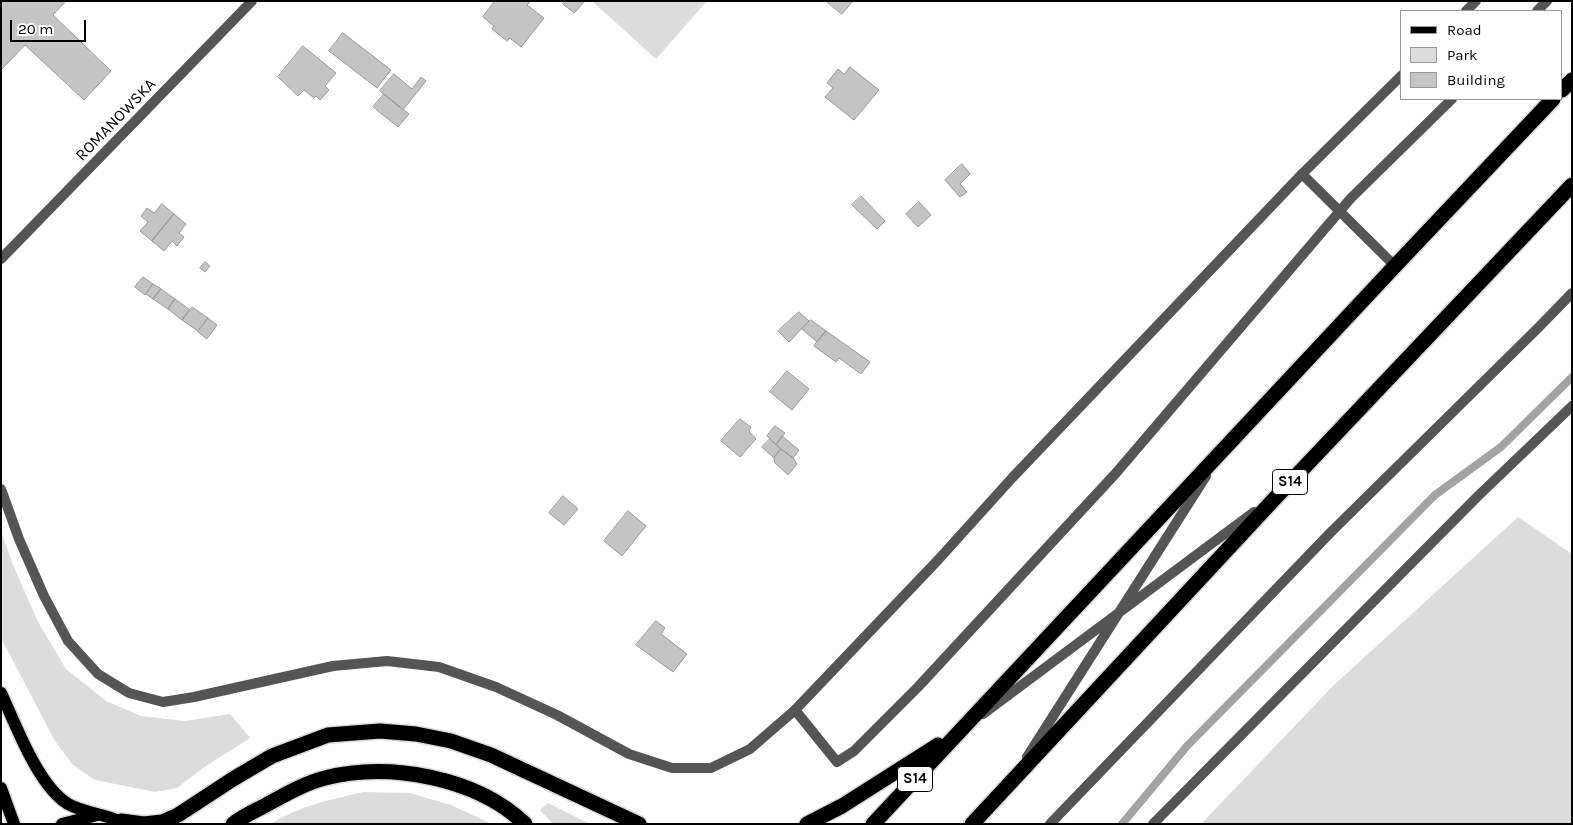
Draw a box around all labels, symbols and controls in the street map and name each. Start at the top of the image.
scale bar [12,10,89,42]
legend [1400,10,1563,100]
text: 20 m [18,20,53,38]
text: Road [1447,21,1482,39]
text: Park [1447,46,1477,64]
text: Building [1447,71,1505,89]
street label: ROMANOWSKA [72,75,160,165]
road number: S14 [1272,470,1308,494]
road number: S14 [898,766,932,792]

